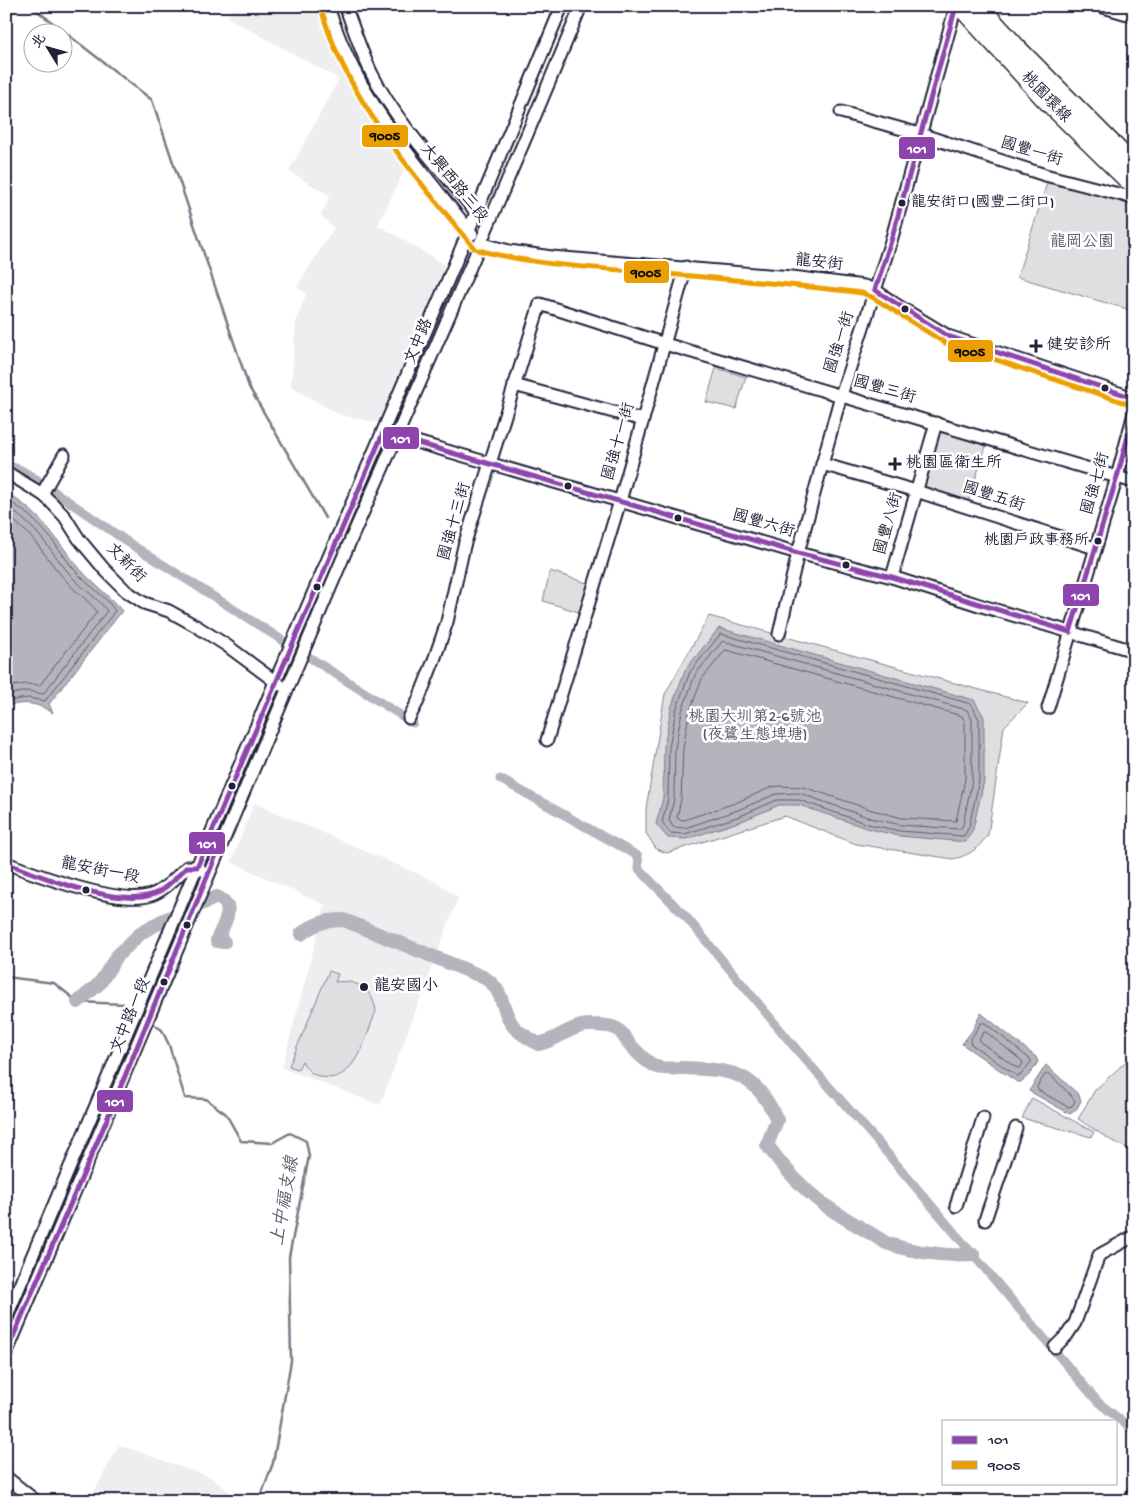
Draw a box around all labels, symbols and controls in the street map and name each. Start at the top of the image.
north arrow [22,22,72,72]
text: 北 [29,31,51,52]
street label: 桃園環線 [1016,67,1076,128]
line badge: 9005 [361,124,409,148]
text: 9005 [369,129,401,146]
street label: 國豐一街 [998,134,1065,171]
line badge: 101 [898,136,936,160]
street label: 大興西路三段 [415,139,492,227]
text: 101 [906,142,927,159]
place label: 龍安街口(國豐二街口) [911,193,1055,212]
marker: 龍安街口(國豐二街口) [897,198,907,208]
park label: 龍岡公園 [1050,232,1114,253]
street label: 龍安街 [794,250,844,276]
line badge: 9005 [623,260,670,284]
text: 9005 [630,266,662,283]
unlabelled marker [900,304,910,314]
street label: 國強一街 [821,309,860,376]
street label: 文中路 [400,315,438,368]
place label: 健安診所 [1047,335,1111,356]
line badge: 9005 [947,339,994,363]
marker: 健安診所 [1029,339,1043,353]
text: 9005 [954,345,986,362]
street label: 國豐三街 [851,372,918,409]
unlabelled marker [1100,383,1110,393]
street label: 國強十一街 [599,401,640,483]
line badge: 101 [382,426,420,450]
text: 101 [390,432,411,449]
street label: 國強七街 [1078,450,1115,517]
place label: 桃園區衛生所 [906,454,1002,474]
marker: 桃園區衛生所 [888,457,902,471]
street label: 國豐五街 [960,478,1027,517]
street label: 國強十三街 [435,481,476,563]
unlabelled marker [563,481,573,491]
street label: 國豐八街 [871,490,908,557]
street label: 國豐六街 [730,506,797,543]
unlabelled marker [673,513,683,523]
place label: 桃園戶政事務所 [984,531,1089,550]
marker: 桃園戶政事務所 [1093,536,1103,546]
street label: 文新街 [101,540,149,588]
unlabelled marker [841,560,851,570]
unlabelled marker [312,582,322,592]
line badge: 101 [1062,583,1100,607]
text: 101 [1070,589,1091,606]
park label: 桃園大圳第2-6號池 (夜鷺生態埤塘) [689,708,821,746]
unlabelled marker [227,781,237,791]
line badge: 101 [188,831,226,855]
text: 101 [196,837,217,854]
street label: 龍安街一段 [59,853,141,889]
unlabelled marker [81,885,91,895]
unlabelled marker [182,920,192,930]
street label: 文中路一段 [106,975,156,1057]
place label: 龍安國小 [374,976,438,997]
unlabelled marker [159,977,169,987]
marker: 龍安國小 [358,981,370,993]
line badge: 101 [96,1089,134,1113]
text: 101 [104,1095,125,1112]
water label: 上中福支線 [267,1154,304,1247]
legend [942,1420,1118,1484]
text: 101 [987,1432,1009,1450]
text: 9005 [987,1458,1021,1476]

